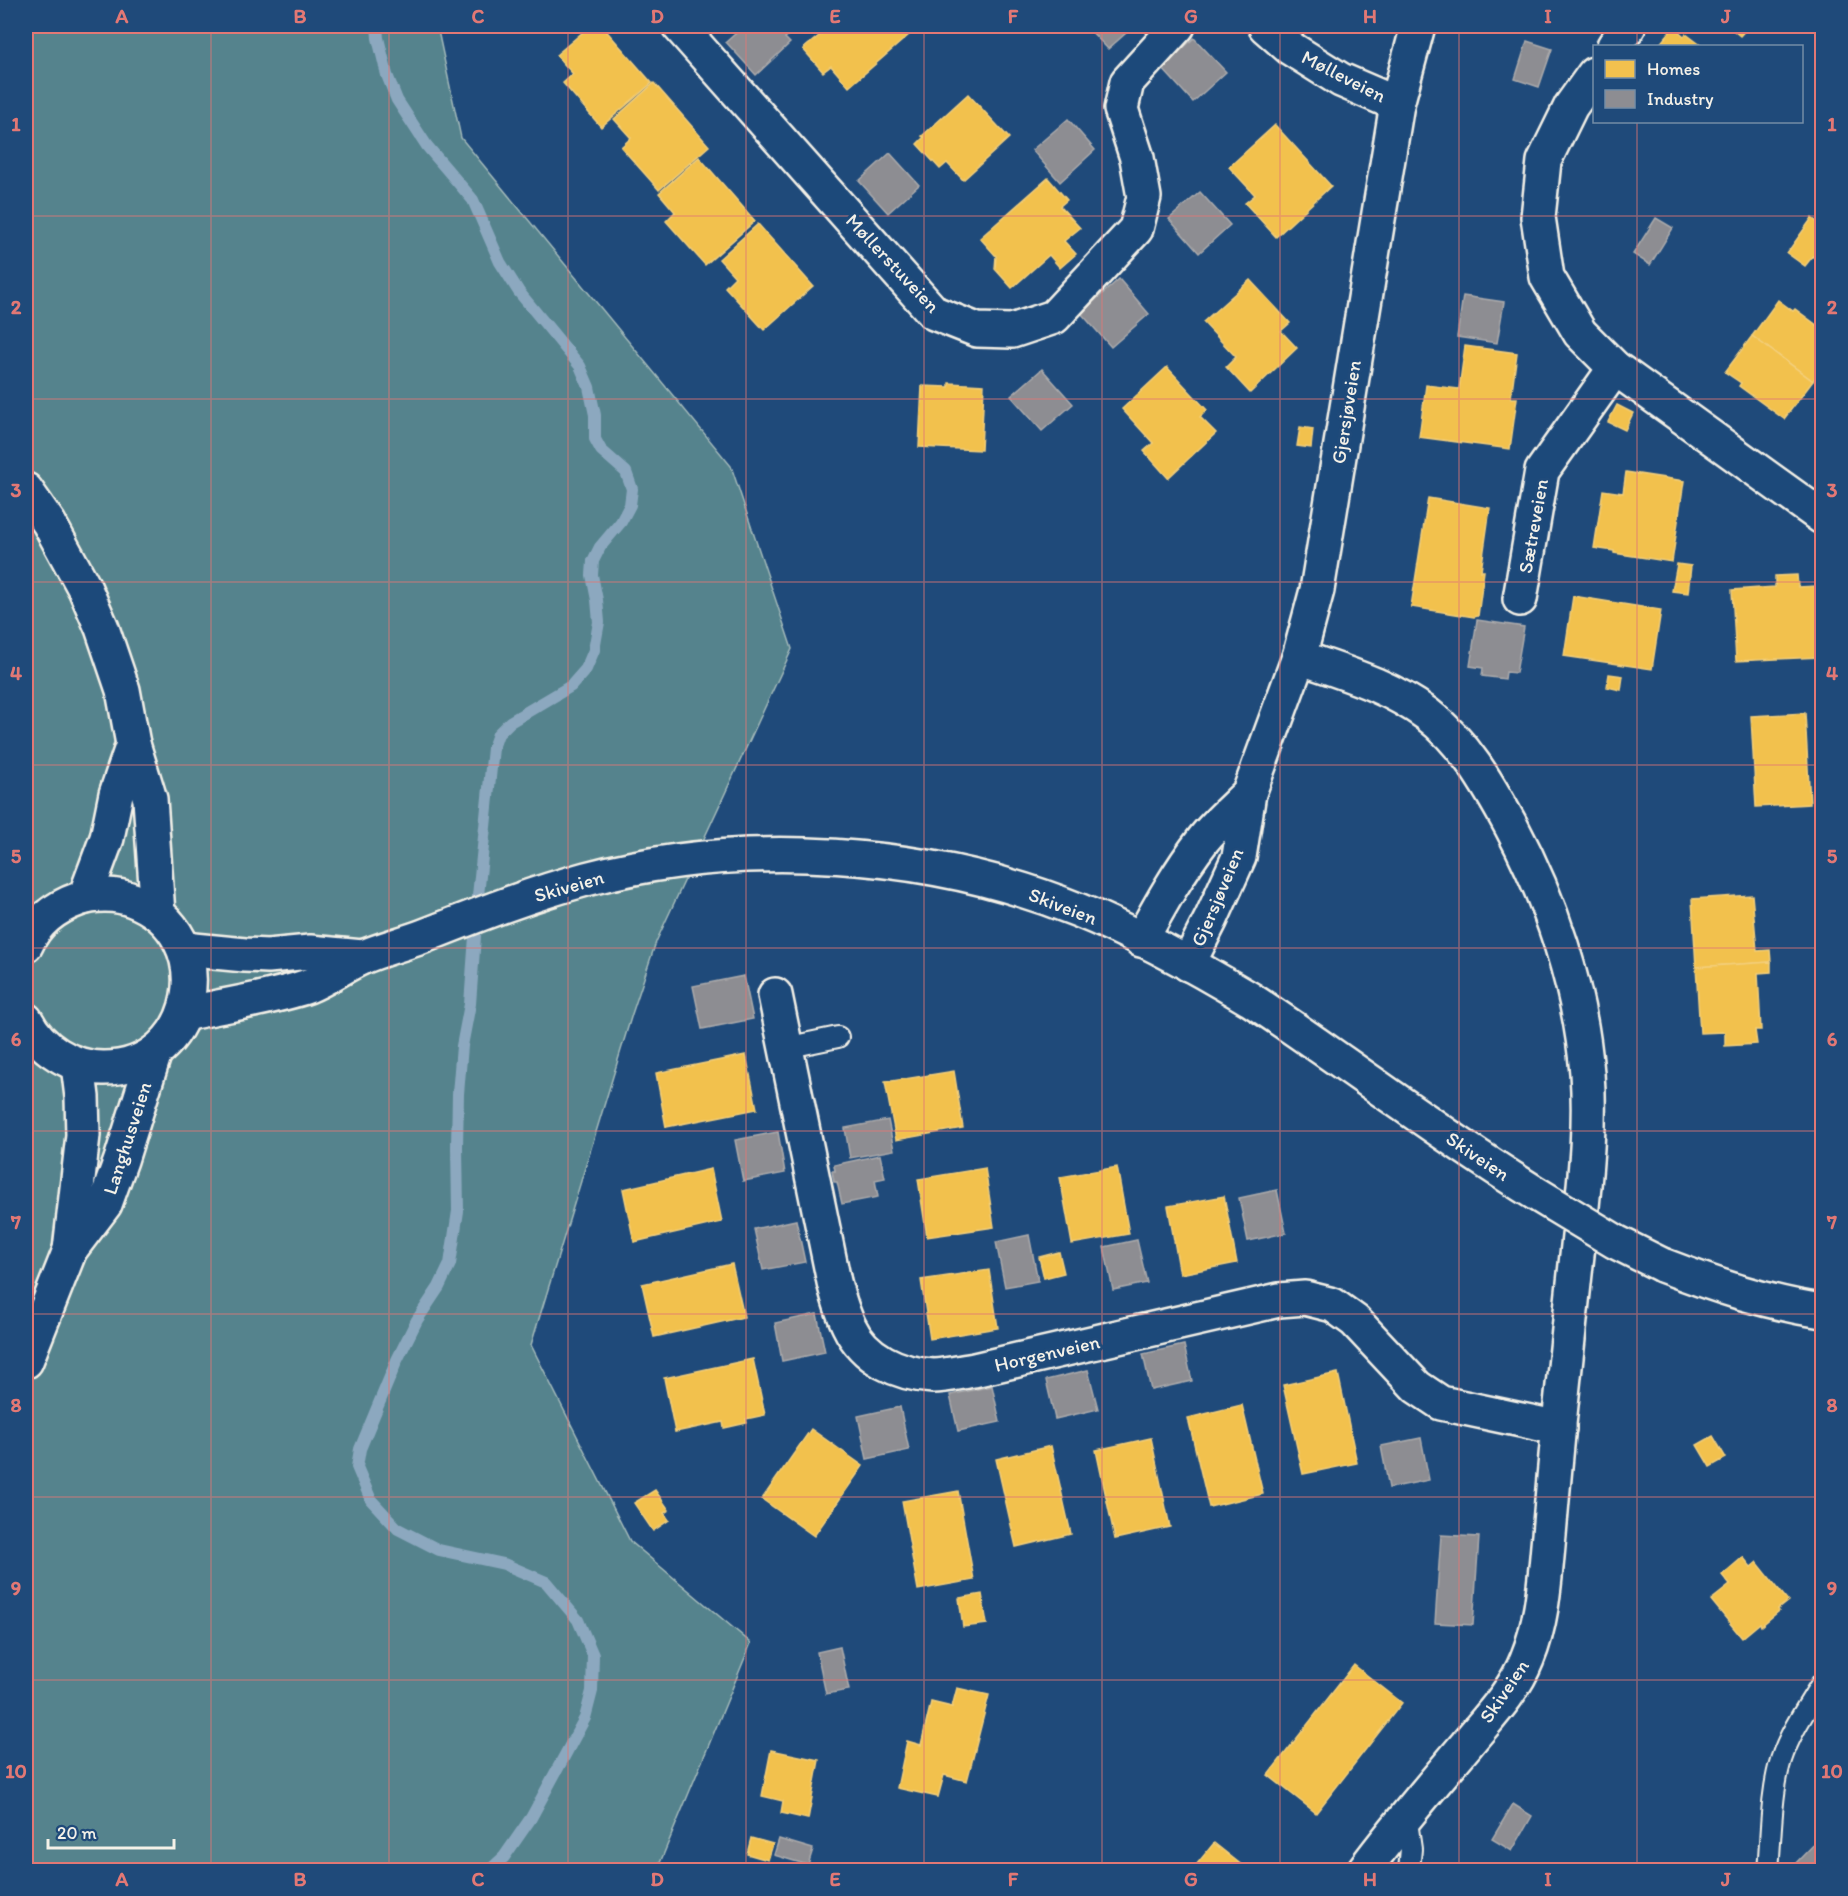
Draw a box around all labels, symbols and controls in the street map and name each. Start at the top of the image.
text: A [115,4,129,28]
text: B [294,4,307,28]
text: C [472,4,485,28]
text: D [650,4,664,28]
text: E [829,4,841,28]
text: F [1008,4,1019,28]
text: G [1184,4,1198,28]
text: H [1363,4,1377,28]
text: I [1544,4,1552,28]
text: J [1720,4,1731,28]
street label: Mølleveien [1298,45,1390,107]
legend [1593,45,1803,123]
text: Homes [1647,58,1700,80]
text: Industry [1647,88,1714,110]
text: 1 [11,112,21,136]
text: 1 [1827,112,1837,136]
street label: Møllerstuveien [841,208,945,318]
text: 2 [11,295,22,319]
text: 2 [1827,295,1838,319]
street label: Gjersjøveien [1326,358,1366,466]
street label: Sætreveien [1513,477,1553,575]
text: 3 [11,478,22,502]
text: 3 [1827,478,1838,502]
text: 4 [10,661,22,685]
text: 4 [1826,661,1838,685]
text: 5 [11,844,22,868]
street label: Gjersjøveien [1185,844,1249,950]
text: 5 [1827,844,1838,868]
street label: Skiveien [531,865,607,907]
street label: Skiveien [1025,882,1101,930]
text: 6 [11,1027,22,1051]
text: 6 [1827,1027,1838,1051]
street label: Langhusveien [97,1079,157,1197]
street label: Skiveien [1442,1126,1514,1186]
text: 7 [10,1210,21,1234]
text: 7 [1826,1210,1837,1234]
street label: Horgenveien [992,1329,1102,1377]
text: 8 [11,1393,22,1417]
text: 8 [1827,1393,1838,1417]
text: 9 [11,1576,21,1600]
text: 9 [1827,1576,1837,1600]
street label: Skiveien [1474,1655,1534,1727]
text: 10 [5,1759,27,1783]
text: 10 [1821,1759,1843,1783]
scale bar [48,1812,174,1850]
text: 20 m [57,1822,97,1844]
text: A [115,1867,129,1891]
text: B [294,1867,307,1891]
text: C [472,1867,485,1891]
text: D [650,1867,664,1891]
text: E [829,1867,841,1891]
text: F [1008,1867,1019,1891]
text: G [1184,1867,1198,1891]
text: H [1363,1867,1377,1891]
text: I [1544,1867,1552,1891]
text: J [1720,1867,1731,1891]

